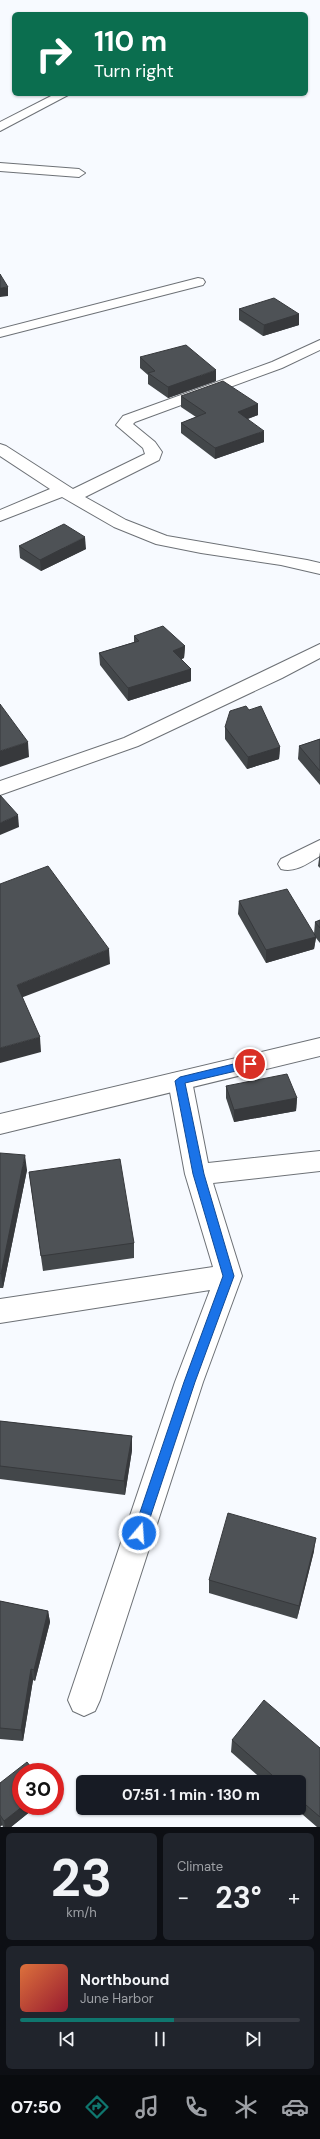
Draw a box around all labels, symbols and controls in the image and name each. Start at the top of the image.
text: 110 m [94,23,167,60]
icon: right [28,28,80,80]
text: Turn right [94,59,174,83]
pin [233,1047,267,1081]
icon: arrive [239,1053,261,1075]
position arrow [118,1512,160,1554]
speed limit sign: 30 [12,1763,64,1815]
text: 07:51 · 1 min · 130 m [122,1785,260,1805]
text: 23 [51,1844,112,1912]
text: Climate [177,1858,223,1875]
text: 23° [215,1878,262,1917]
text: − [177,1883,189,1912]
text: + [288,1883,300,1912]
text: km/h [66,1904,97,1921]
text: Northbound [80,1970,169,1990]
text: June Harbor [80,1990,154,2007]
icon: previous [56,2028,78,2050]
icon: pause [149,2028,171,2050]
icon: next [242,2028,264,2050]
icon: directions [83,2093,111,2121]
icon: music [133,2093,161,2121]
icon: phone [182,2093,210,2121]
icon: climate [232,2093,260,2121]
icon: car [281,2093,309,2121]
text: 07:50 [11,2095,61,2119]

